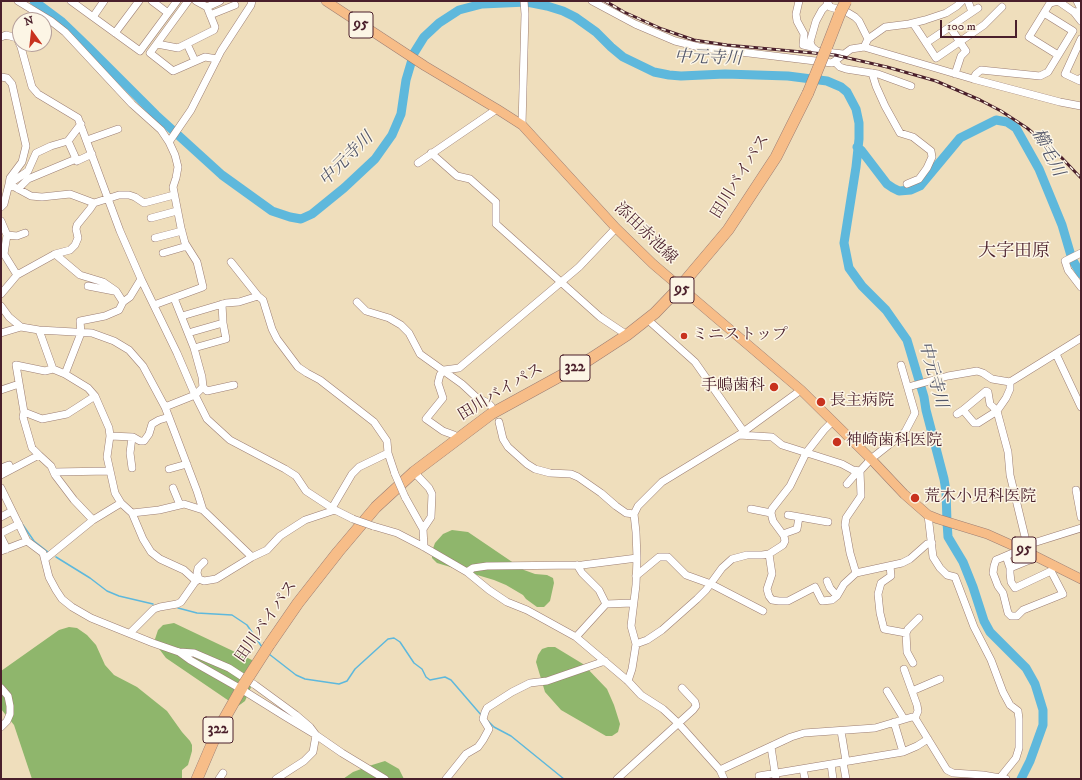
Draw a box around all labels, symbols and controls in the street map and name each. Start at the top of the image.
north arrow [12,12,52,52]
road number: 95 [349,12,373,38]
scale bar [942,12,1019,38]
text: N [23,13,35,29]
text: 100 m [947,19,976,34]
water label: 中元寺川 [674,48,742,70]
water label: 櫛毛川 [1026,126,1068,180]
water label: 中元寺川 [316,129,378,191]
street label: 田川バイパス [707,131,775,223]
street label: 添田赤池線 [610,199,680,269]
district label: 大字田原 [978,241,1050,263]
road number: 95 [670,277,694,303]
place label: ミニストップ [692,326,788,346]
marker: ミニストップ [679,331,689,341]
water label: 中元寺川 [913,340,951,410]
road number: 322 [560,355,590,381]
street label: 田川バイパス [455,360,547,426]
place label: 手嶋歯科 [701,377,765,397]
marker: 手嶋歯科 [768,381,780,393]
place label: 長主病院 [830,392,894,412]
marker: 長主病院 [815,396,827,408]
place label: 神崎歯科医院 [846,432,942,452]
marker: 神崎歯科医院 [831,436,843,448]
place label: 荒木小児科医院 [924,488,1036,508]
marker: 荒木小児科医院 [909,492,921,504]
road number: 95 [1012,537,1036,563]
street label: 田川バイパス [232,577,302,667]
road number: 322 [203,717,233,743]

